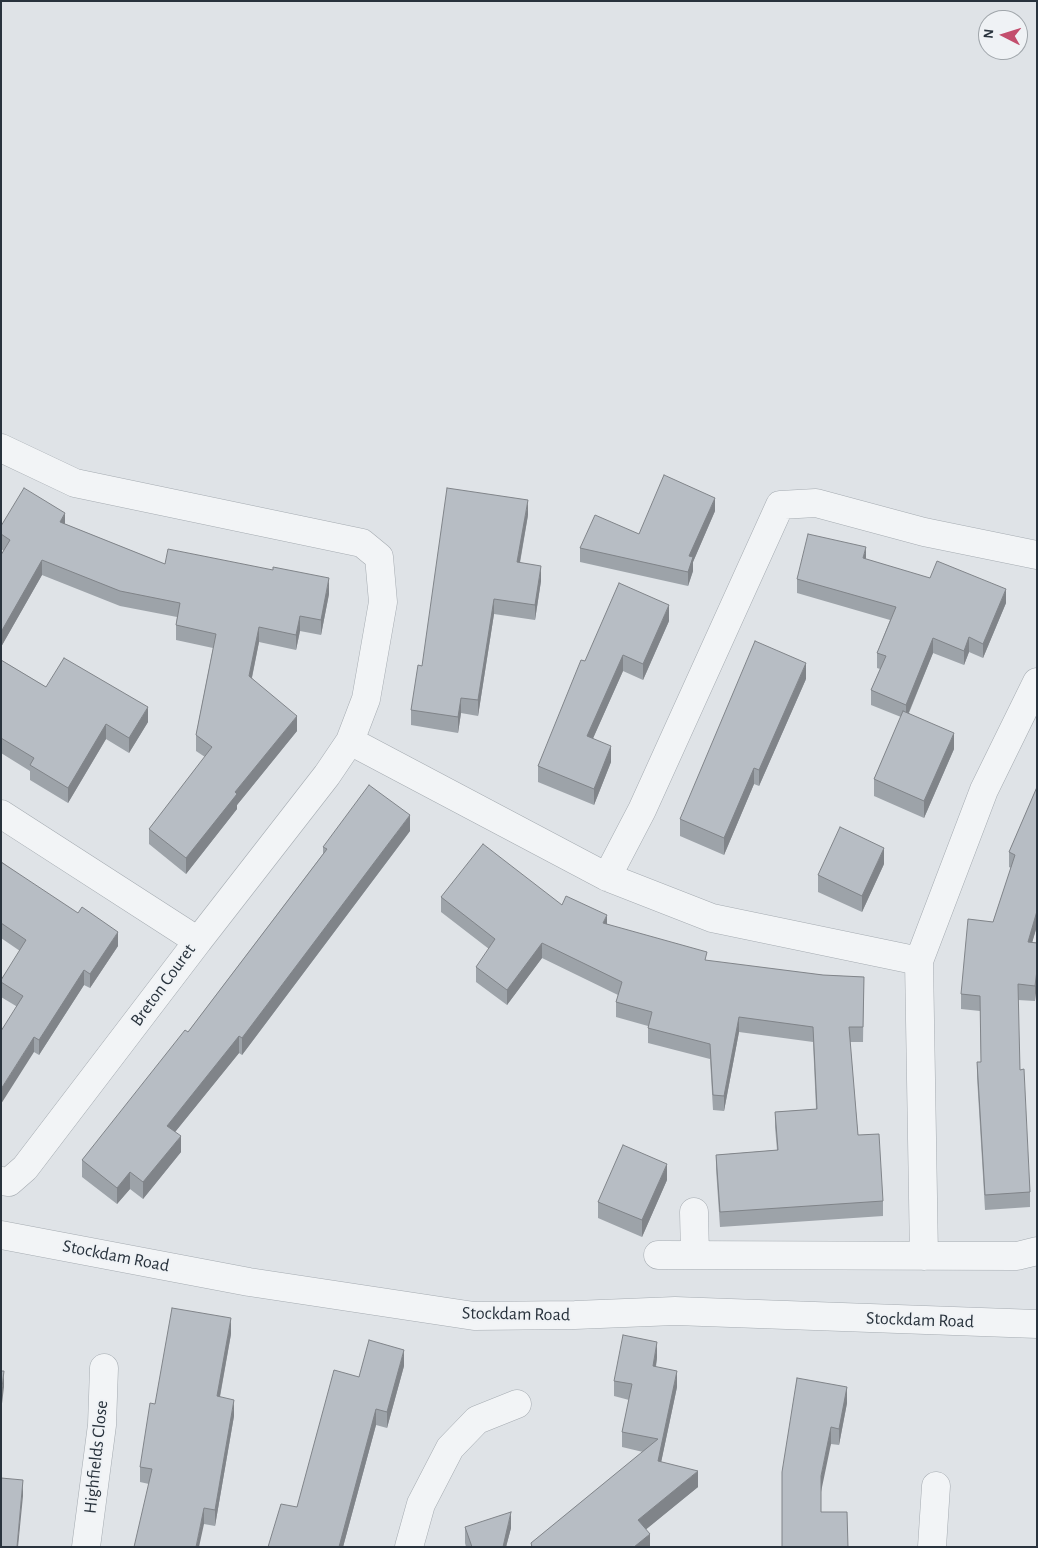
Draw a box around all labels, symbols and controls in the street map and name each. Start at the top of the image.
north arrow [978,10,1028,60]
text: N [982,28,996,39]
street label: Breton Couret [126,940,200,1030]
street label: Stockdam Road [61,1235,171,1277]
street label: Stockdam Road [462,1302,570,1326]
street label: Stockdam Road [866,1307,974,1333]
street label: Highfields Close [79,1399,113,1515]

